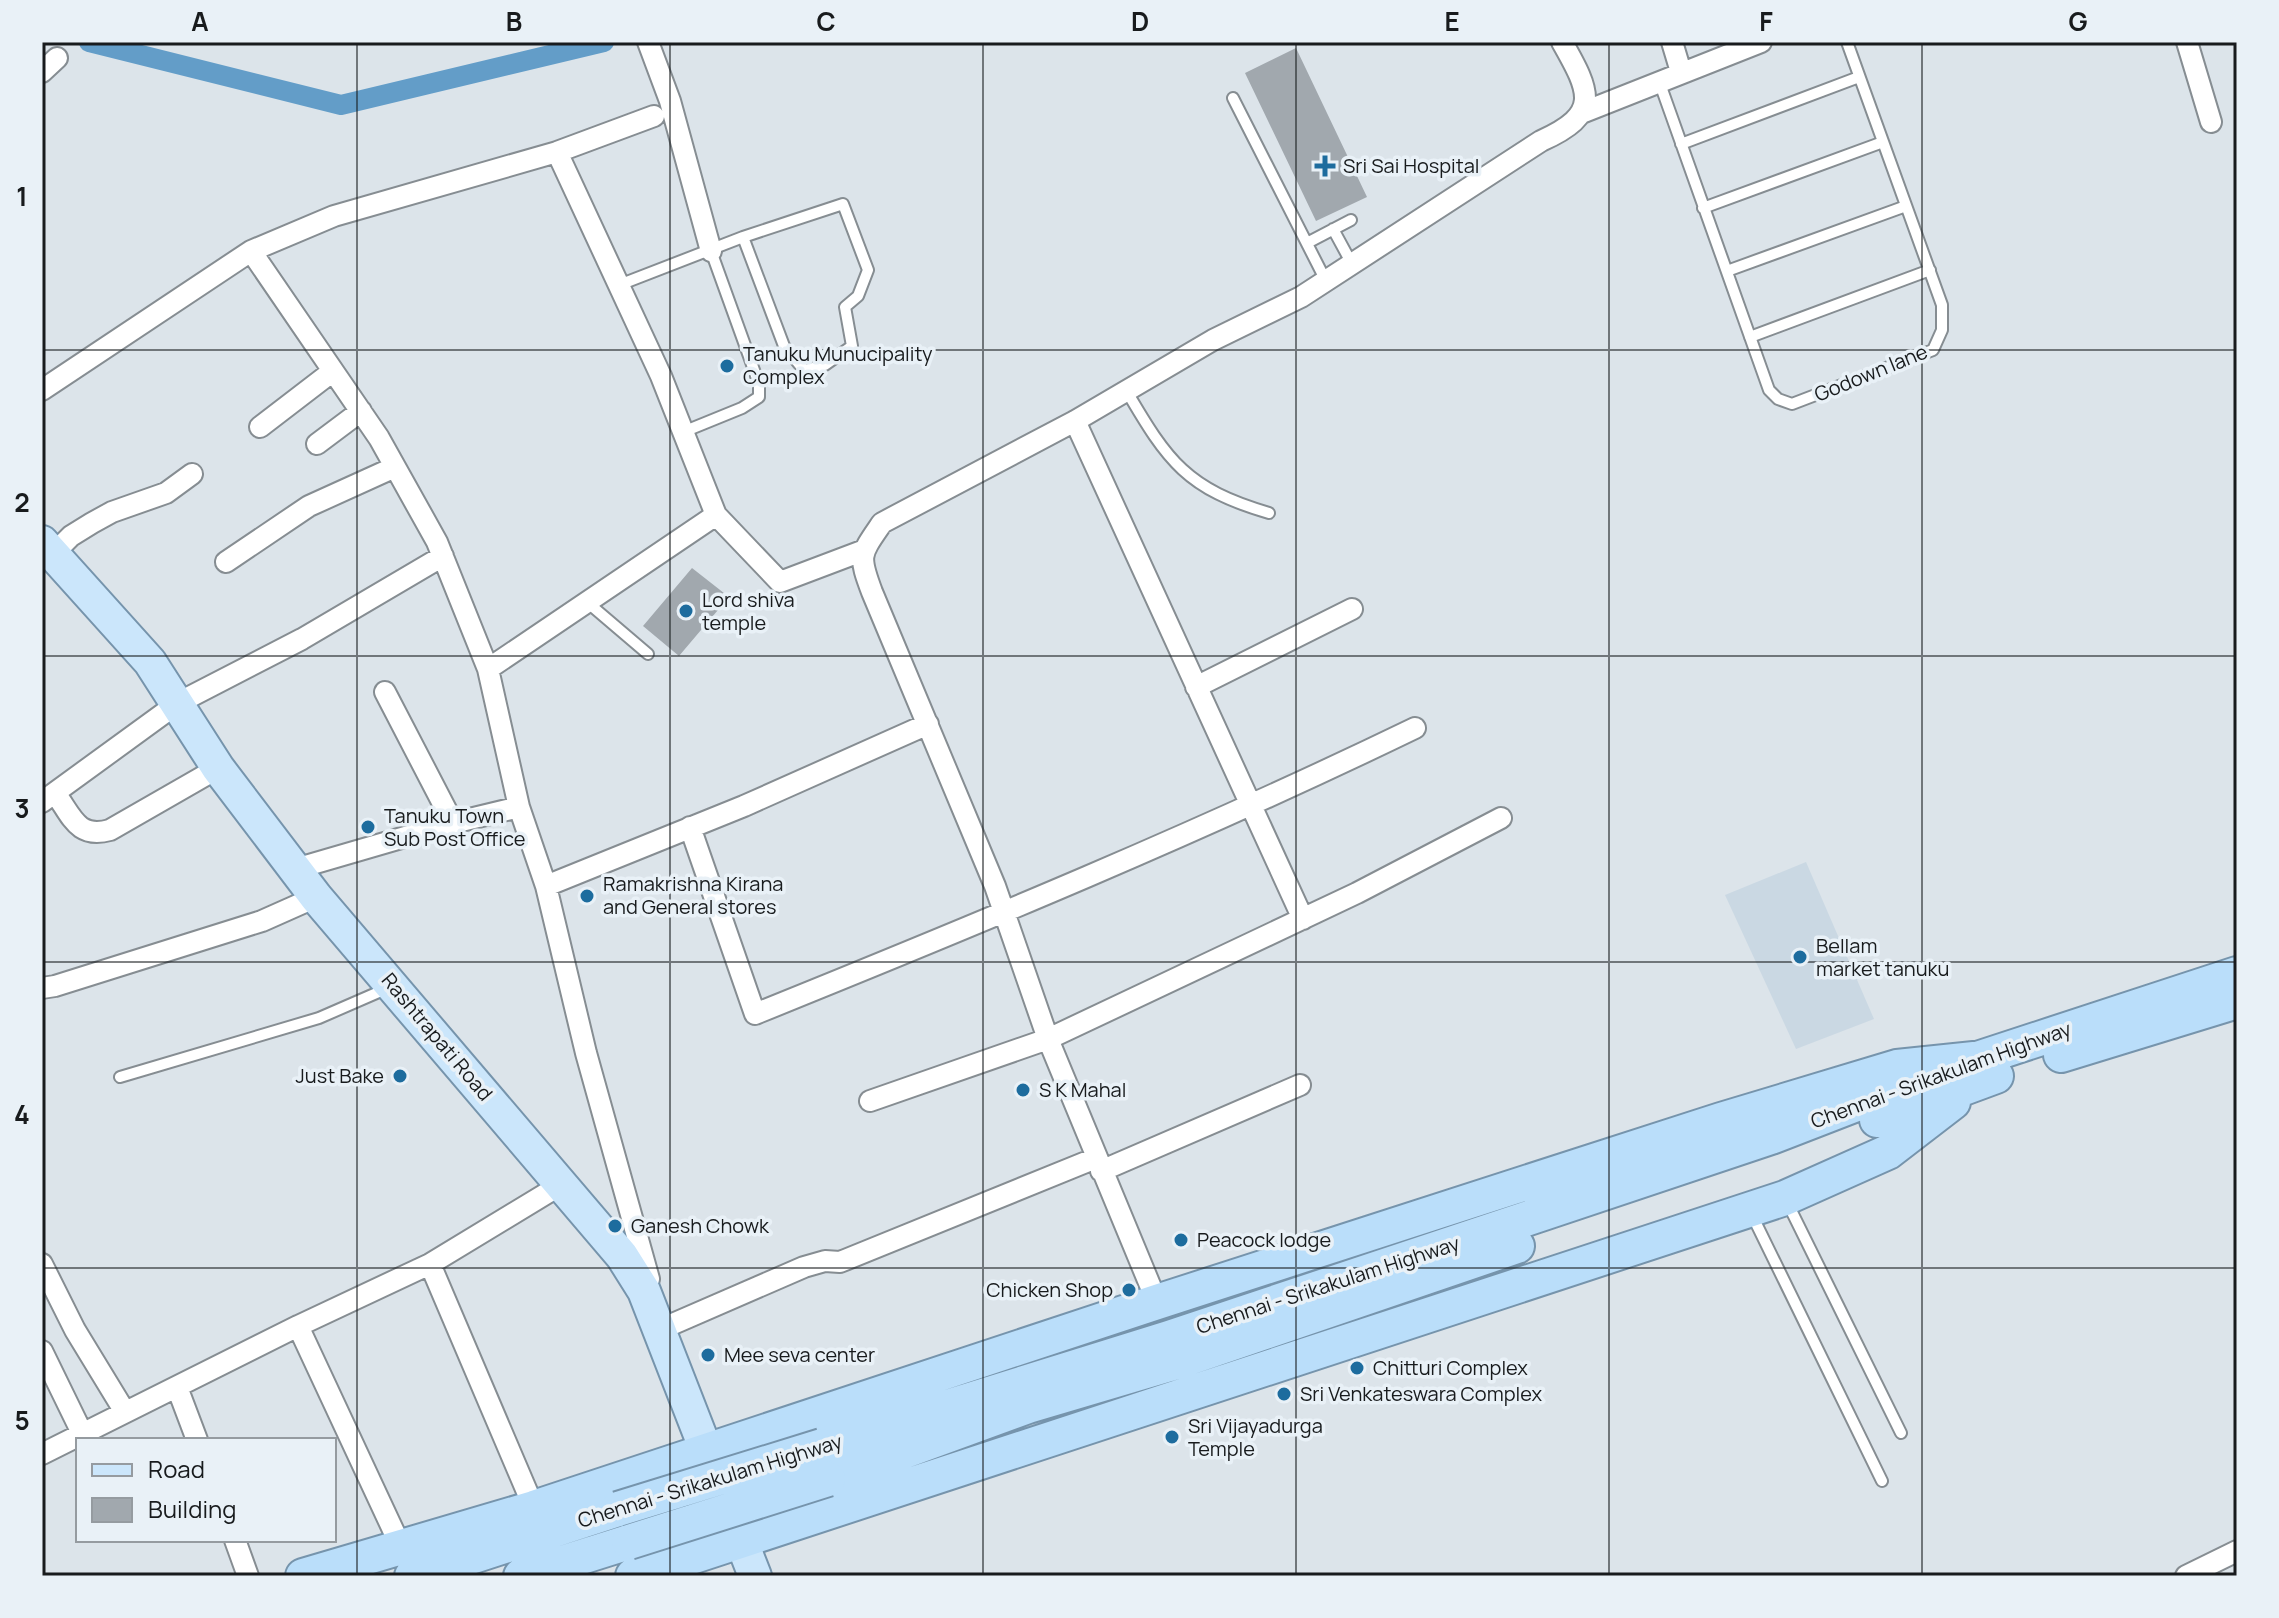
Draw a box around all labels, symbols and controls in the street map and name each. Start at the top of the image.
text: A [191,3,209,39]
text: B [506,3,522,39]
text: C [816,3,836,39]
text: D [1131,3,1149,39]
text: E [1444,3,1460,39]
text: F [1759,3,1773,39]
text: G [2068,3,2088,39]
place label: Sri Sai Hospital [1343,152,1480,179]
marker: Sri Sai Hospital [1314,155,1336,177]
text: 1 [16,178,28,214]
street label: Godown lane [1810,338,1931,407]
place label: Tanuku Munucipality Complex [743,340,933,390]
marker: Tanuku Munucipality Complex [718,357,736,375]
text: 2 [14,484,30,520]
place label: Lord shiva temple [702,586,795,636]
marker: Lord shiva temple [677,602,695,620]
text: 3 [14,790,30,826]
place label: Tanuku Town Sub Post Office [384,802,525,852]
marker: Tanuku Town Sub Post Office [359,818,377,836]
place label: Ramakrishna Kirana and General stores [603,870,783,920]
marker: Ramakrishna Kirana and General stores [578,887,596,905]
place label: Bellam market tanuku [1816,932,1949,982]
marker: Bellam market tanuku [1791,948,1809,966]
street label: Rashtrapati Road [376,967,499,1106]
street label: Chennai - Srikakulam Highway [1807,1015,2075,1134]
place label: Just Bake [296,1062,384,1089]
marker: Just Bake [391,1067,409,1085]
place label: S K Mahal [1039,1076,1126,1103]
marker: S K Mahal [1014,1081,1032,1099]
text: 4 [14,1096,30,1132]
place label: Ganesh Chowk [631,1212,770,1239]
marker: Ganesh Chowk [606,1217,624,1235]
place label: Peacock lodge [1197,1226,1331,1253]
street label: Chennai - Srikakulam Highway [1193,1229,1463,1340]
marker: Peacock lodge [1172,1231,1190,1249]
place label: Chicken Shop [986,1276,1113,1303]
marker: Chicken Shop [1120,1281,1138,1299]
place label: Mee seva center [724,1341,875,1368]
marker: Mee seva center [699,1346,717,1364]
place label: Chitturi Complex [1373,1354,1528,1381]
marker: Chitturi Complex [1348,1359,1366,1377]
place label: Sri Venkateswara Complex [1300,1380,1542,1407]
marker: Sri Venkateswara Complex [1275,1385,1293,1403]
text: 5 [14,1402,30,1438]
place label: Sri Vijayadurga Temple [1188,1412,1323,1462]
street label: Chennai - Srikakulam Highway [574,1427,846,1534]
marker: Sri Vijayadurga Temple [1163,1428,1181,1446]
legend [76,1438,336,1542]
text: Road [148,1452,205,1485]
text: Building [148,1492,236,1525]

